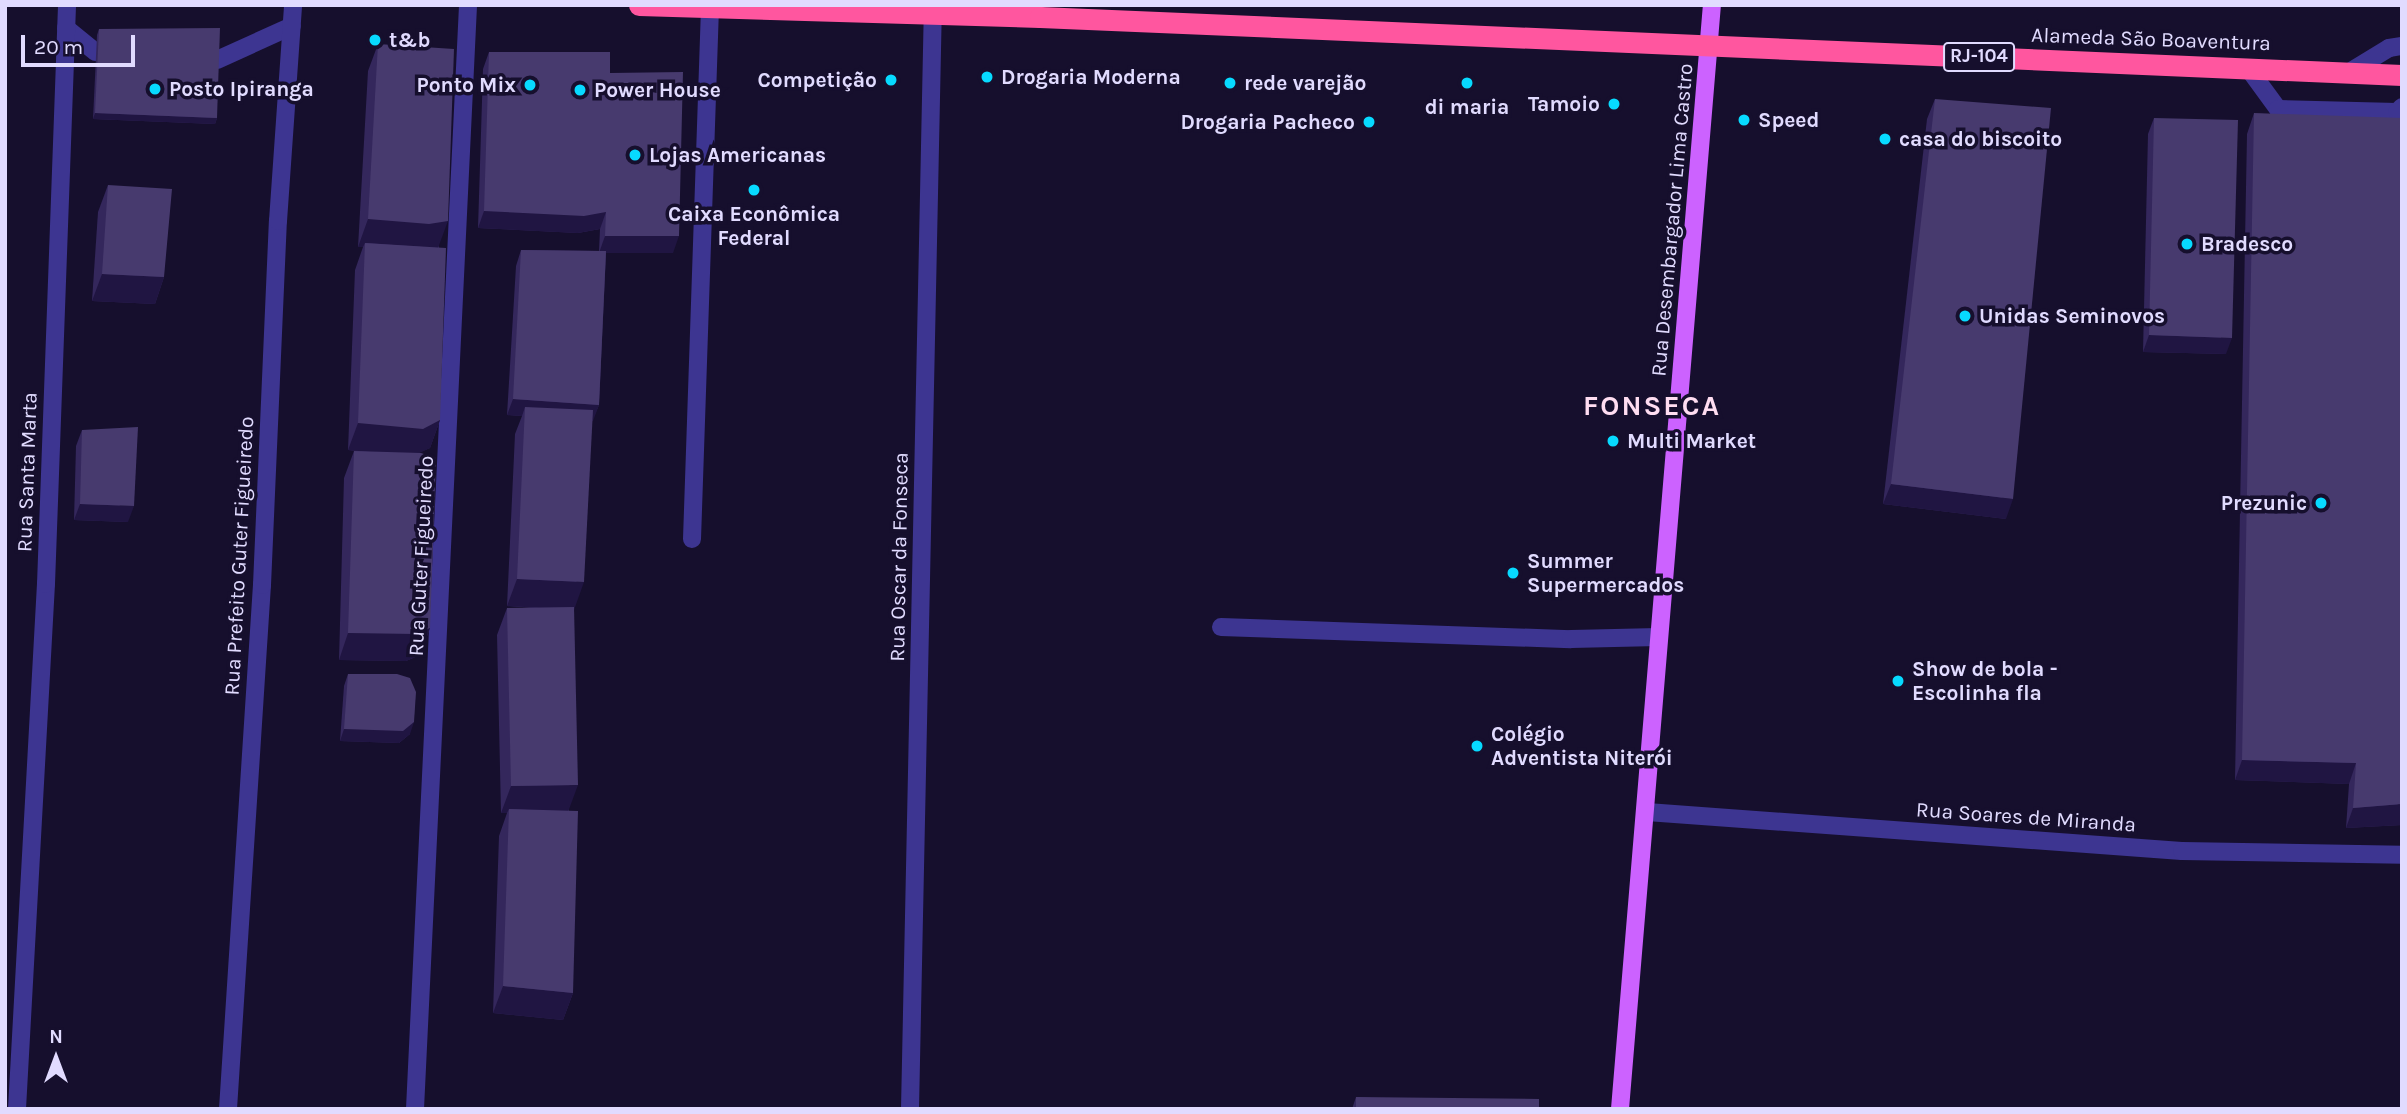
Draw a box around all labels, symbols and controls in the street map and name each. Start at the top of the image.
scale bar [24,21,138,65]
street label: Alameda São Boaventura [2031,22,2271,56]
place label: t&b [389,27,430,53]
marker: t&b [367,32,383,48]
text: 20 m [34,35,83,59]
road number: RJ-104 [1942,41,2016,72]
street label: Rua Desembargador Lima Castro [1646,62,1698,378]
place label: Drogaria Moderna [1001,64,1181,90]
place label: Competição [757,67,877,93]
marker: Drogaria Moderna [979,69,995,85]
place label: rede varejão [1244,70,1366,96]
place label: Ponto Mix [416,72,516,98]
marker: Competição [883,72,899,88]
marker: rede varejão [1222,75,1238,91]
marker: di maria [1459,75,1475,91]
place label: Posto Ipiranga [169,76,314,102]
marker: Ponto Mix [522,77,538,93]
place label: Power House [594,77,721,103]
marker: Posto Ipiranga [147,81,163,97]
marker: Power House [572,82,588,98]
place label: Tamoio [1528,91,1600,117]
place label: di maria [1425,94,1509,120]
marker: Tamoio [1606,96,1622,112]
place label: Speed [1758,107,1819,133]
place label: Drogaria Pacheco [1180,109,1355,135]
marker: Speed [1736,112,1752,128]
marker: Drogaria Pacheco [1361,114,1377,130]
place label: casa do biscoito [1899,126,2062,152]
marker: casa do biscoito [1877,131,1893,147]
place label: Lojas Americanas [649,142,826,168]
marker: Lojas Americanas [627,147,643,163]
marker: Caixa Econômica Federal [746,182,762,198]
place label: Caixa Econômica Federal [668,201,840,251]
place label: Bradesco [2201,231,2293,257]
marker: Bradesco [2179,236,2195,252]
place label: Unidas Seminovos [1979,303,2165,329]
marker: Unidas Seminovos [1957,308,1973,324]
district label: FONSECA [1584,389,1720,423]
street label: Rua Santa Marta [12,392,42,552]
street label: Rua Prefeito Guter Figueiredo [219,416,259,696]
place label: Multi Market [1627,428,1756,454]
marker: Multi Market [1605,433,1621,449]
street label: Rua Oscar da Fonseca [885,452,913,662]
street label: Rua Guter Figueiredo [403,455,439,657]
place label: Prezunic [2221,490,2307,516]
marker: Prezunic [2313,495,2329,511]
place label: Summer Supermercados [1527,548,1684,598]
marker: Summer Supermercados [1505,565,1521,581]
place label: Show de bola - Escolinha fla [1912,656,2058,706]
marker: Show de bola - Escolinha fla [1890,673,1906,689]
place label: Colégio Adventista Niterói [1491,721,1673,771]
marker: Colégio Adventista Niterói [1469,738,1485,754]
street label: Rua Soares de Miranda [1915,797,2137,837]
north arrow [21,1023,91,1093]
text: N [49,1026,63,1048]

